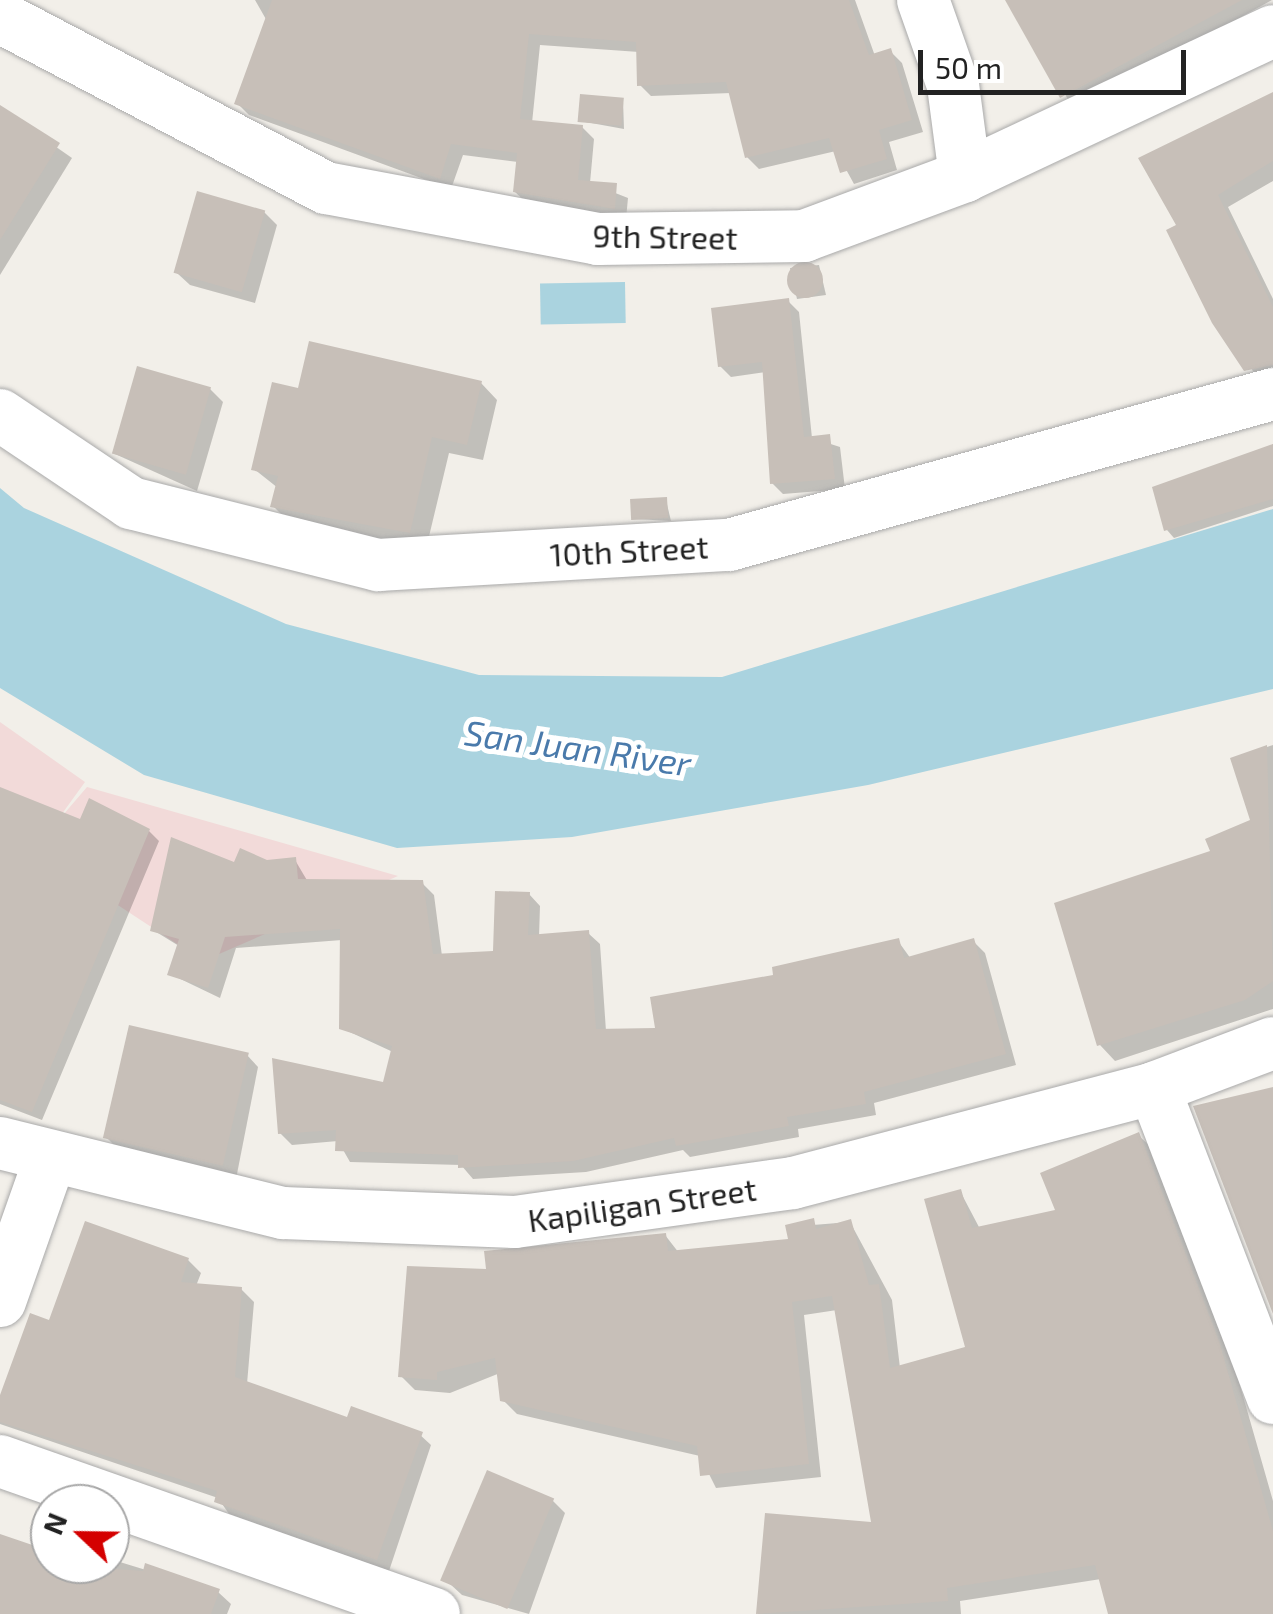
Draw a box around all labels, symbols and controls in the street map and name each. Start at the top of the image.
scale bar [923,30,1190,92]
text: 50 m [935,49,1002,85]
street label: 9th Street [592,216,738,256]
street label: 10th Street [549,527,709,573]
water label: San Juan River [462,710,694,784]
street label: Kapiligan Street [525,1169,759,1239]
north arrow [30,1484,130,1584]
text: N [34,1508,74,1539]

